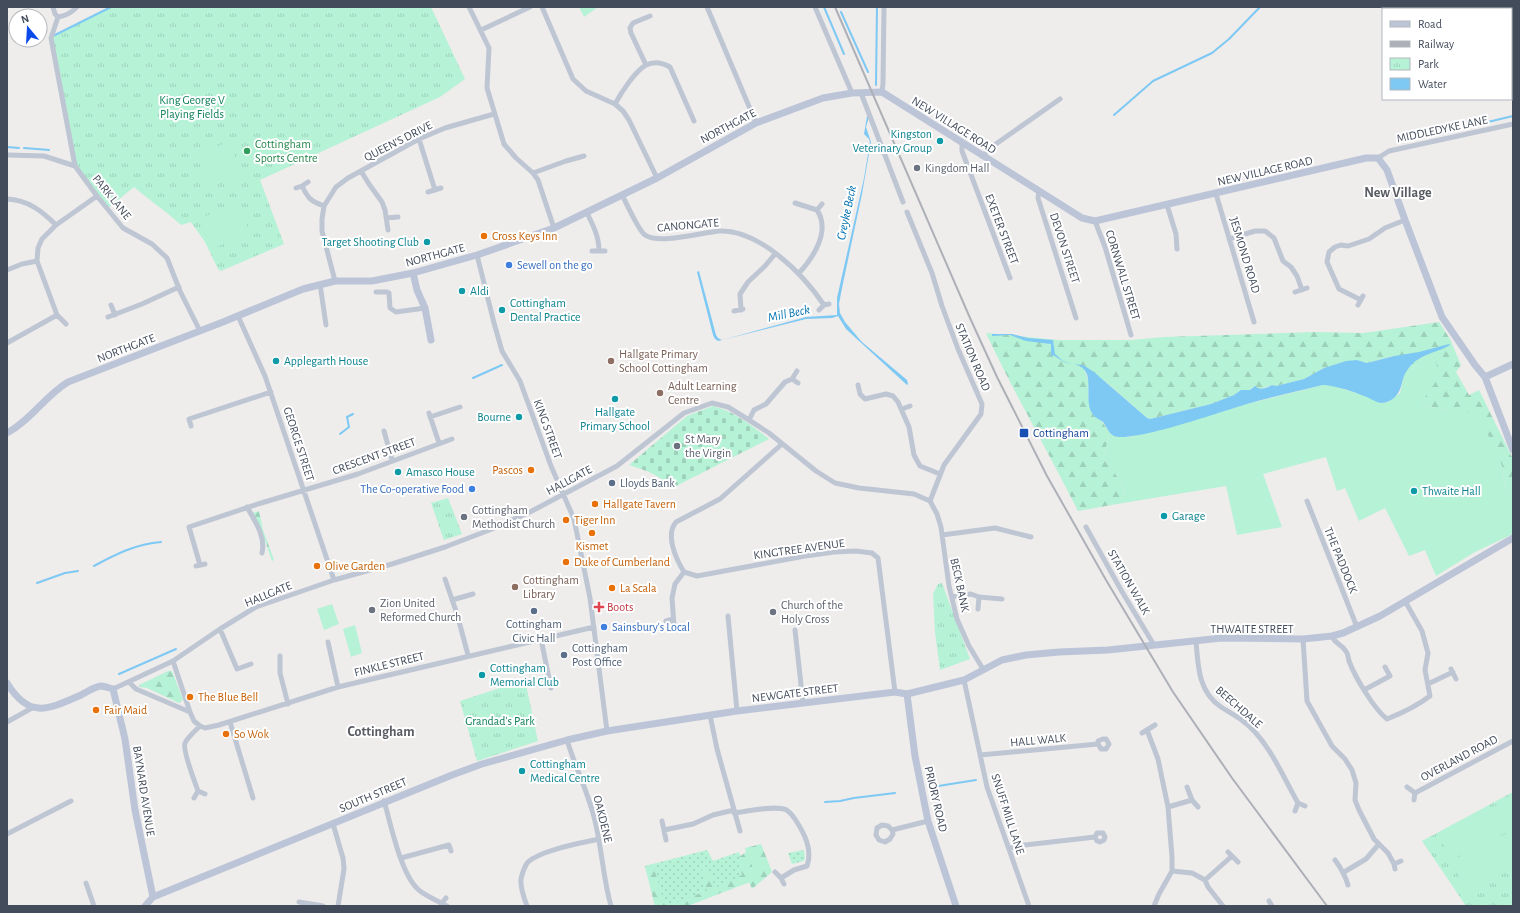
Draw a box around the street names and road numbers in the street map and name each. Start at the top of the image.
street label: NEW VILLAGE ROAD [910,94,999,156]
street label: NORTHGATE [698,106,758,146]
street label: MIDDLEDYKE LANE [1395,113,1489,145]
street label: QUEEN'S DRIVE [362,119,435,164]
street label: NEW VILLAGE ROAD [1216,154,1314,188]
street label: PARK LANE [90,172,134,222]
street label: EXETER STREET [983,192,1021,266]
street label: DEVON STREET [1048,211,1082,285]
street label: CANONGATE [657,216,720,234]
street label: JESMOND ROAD [1228,216,1262,295]
street label: CORNWALL STREET [1104,229,1142,321]
street label: NORTHGATE [404,241,466,269]
street label: STATION ROAD [953,321,993,393]
street label: NORTHGATE [95,331,157,365]
street label: KING STREET [532,398,564,460]
street label: GEORGE STREET [281,405,317,483]
street label: CRESCENT STREET [331,435,417,477]
street label: HALLGATE [544,463,594,497]
street label: THE PADDOCK [1322,525,1360,595]
street label: KINGTREE AVENUE [753,537,845,561]
street label: STATION WALK [1106,548,1153,617]
street label: BECK BANK [948,557,972,614]
street label: HALLGATE [243,579,294,609]
street label: THWAITE STREET [1210,623,1294,635]
street label: FINKLE STREET [353,650,425,678]
street label: NEWGATE STREET [751,682,839,704]
street label: BEECHDALE [1213,684,1265,731]
street label: HALL WALK [1010,732,1067,748]
street label: OVERLAND ROAD [1419,733,1500,783]
street label: BAYNARD AVENUE [131,745,157,837]
street label: PRIORY ROAD [923,765,949,833]
street label: SNUFF MILL LANE [989,772,1027,856]
street label: SOUTH STREET [337,775,409,815]
street label: OAKDENE [591,794,615,844]

